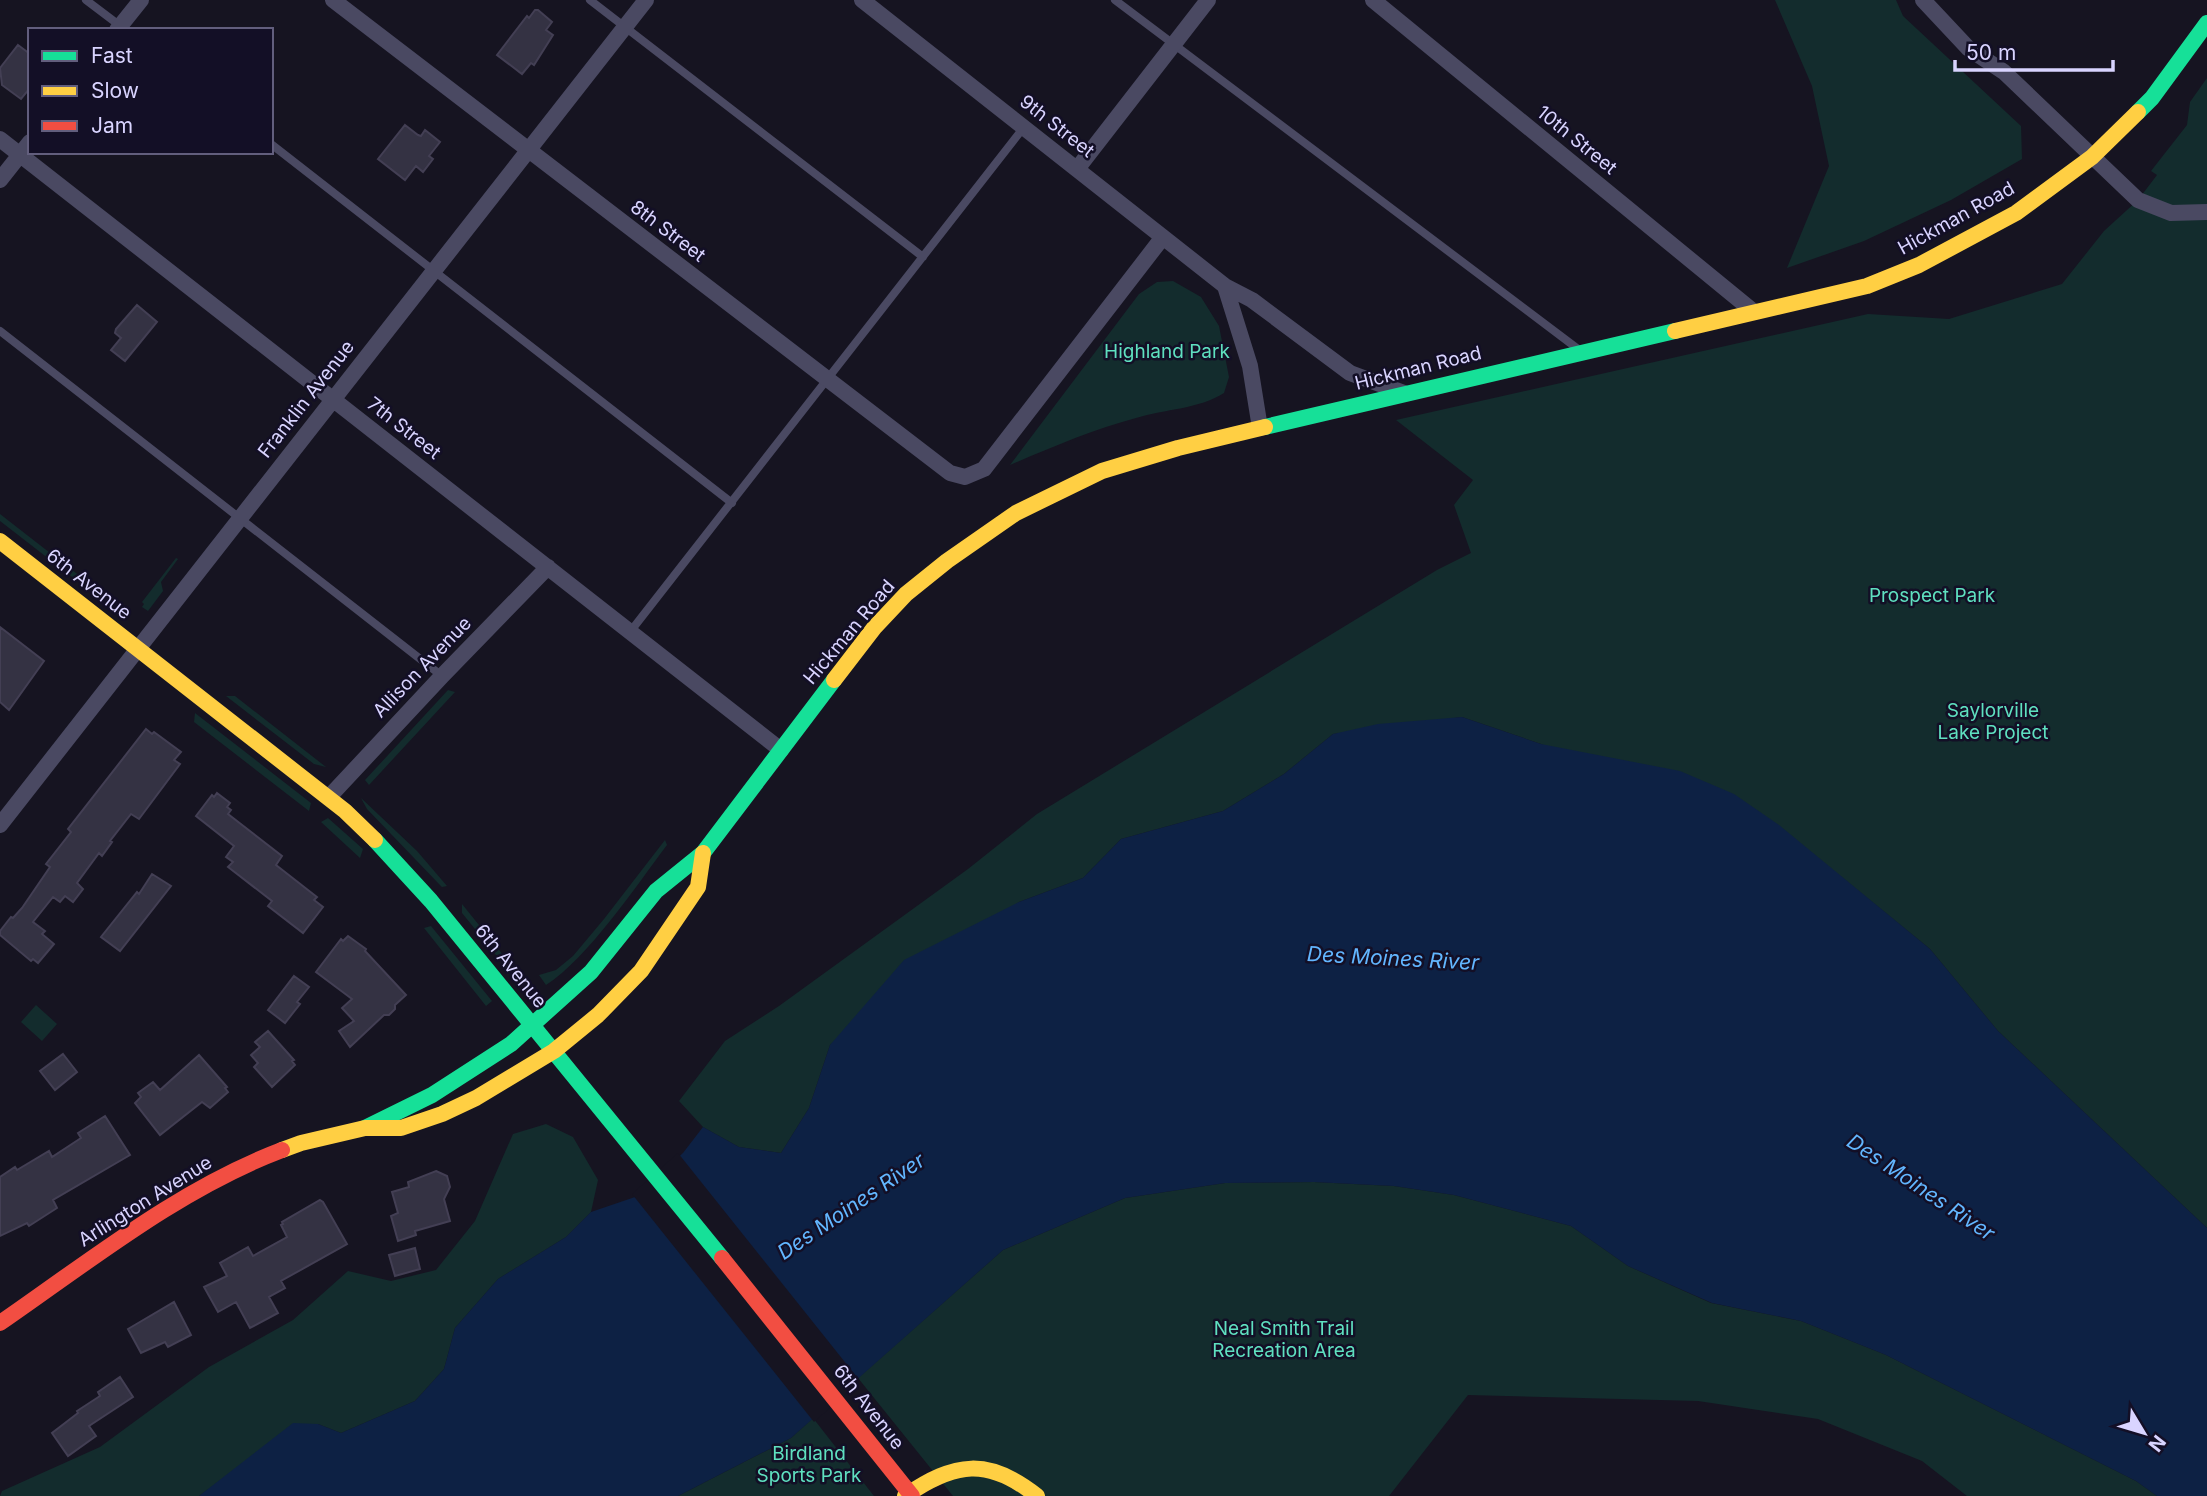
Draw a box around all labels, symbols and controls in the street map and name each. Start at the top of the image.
legend [28,28,273,154]
scale bar [1955,28,2112,72]
text: 50 m [1966,40,2016,65]
text: Fast [91,43,133,68]
text: Slow [91,78,139,103]
street label: 9th Street [1015,90,1099,162]
street label: 10th Street [1532,101,1622,179]
text: Jam [91,113,133,138]
street label: Hickman Road [1894,176,2018,260]
street label: 8th Street [626,195,710,267]
street label: Franklin Avenue [253,336,359,462]
park label: Highland Park [1104,340,1230,363]
street label: Hickman Road [1352,341,1484,395]
street label: 7th Street [363,392,445,464]
street label: 6th Avenue [42,544,136,624]
street label: Hickman Road [798,575,900,689]
park label: Prospect Park [1869,584,1996,607]
street label: Allison Avenue [368,612,476,722]
park label: Saylorville Lake Project [1938,699,2048,744]
street label: 6th Avenue [470,919,552,1013]
water label: Des Moines River [1306,941,1481,975]
water label: Des Moines River [1843,1128,2000,1246]
water label: Des Moines River [773,1147,930,1265]
street label: Arlington Avenue [74,1151,216,1251]
park label: Neal Smith Trail Recreation Area [1212,1317,1356,1362]
street label: 6th Avenue [829,1360,909,1454]
north arrow [2109,1398,2179,1468]
text: N [2143,1430,2171,1456]
park label: Birdland Sports Park [757,1442,862,1487]

